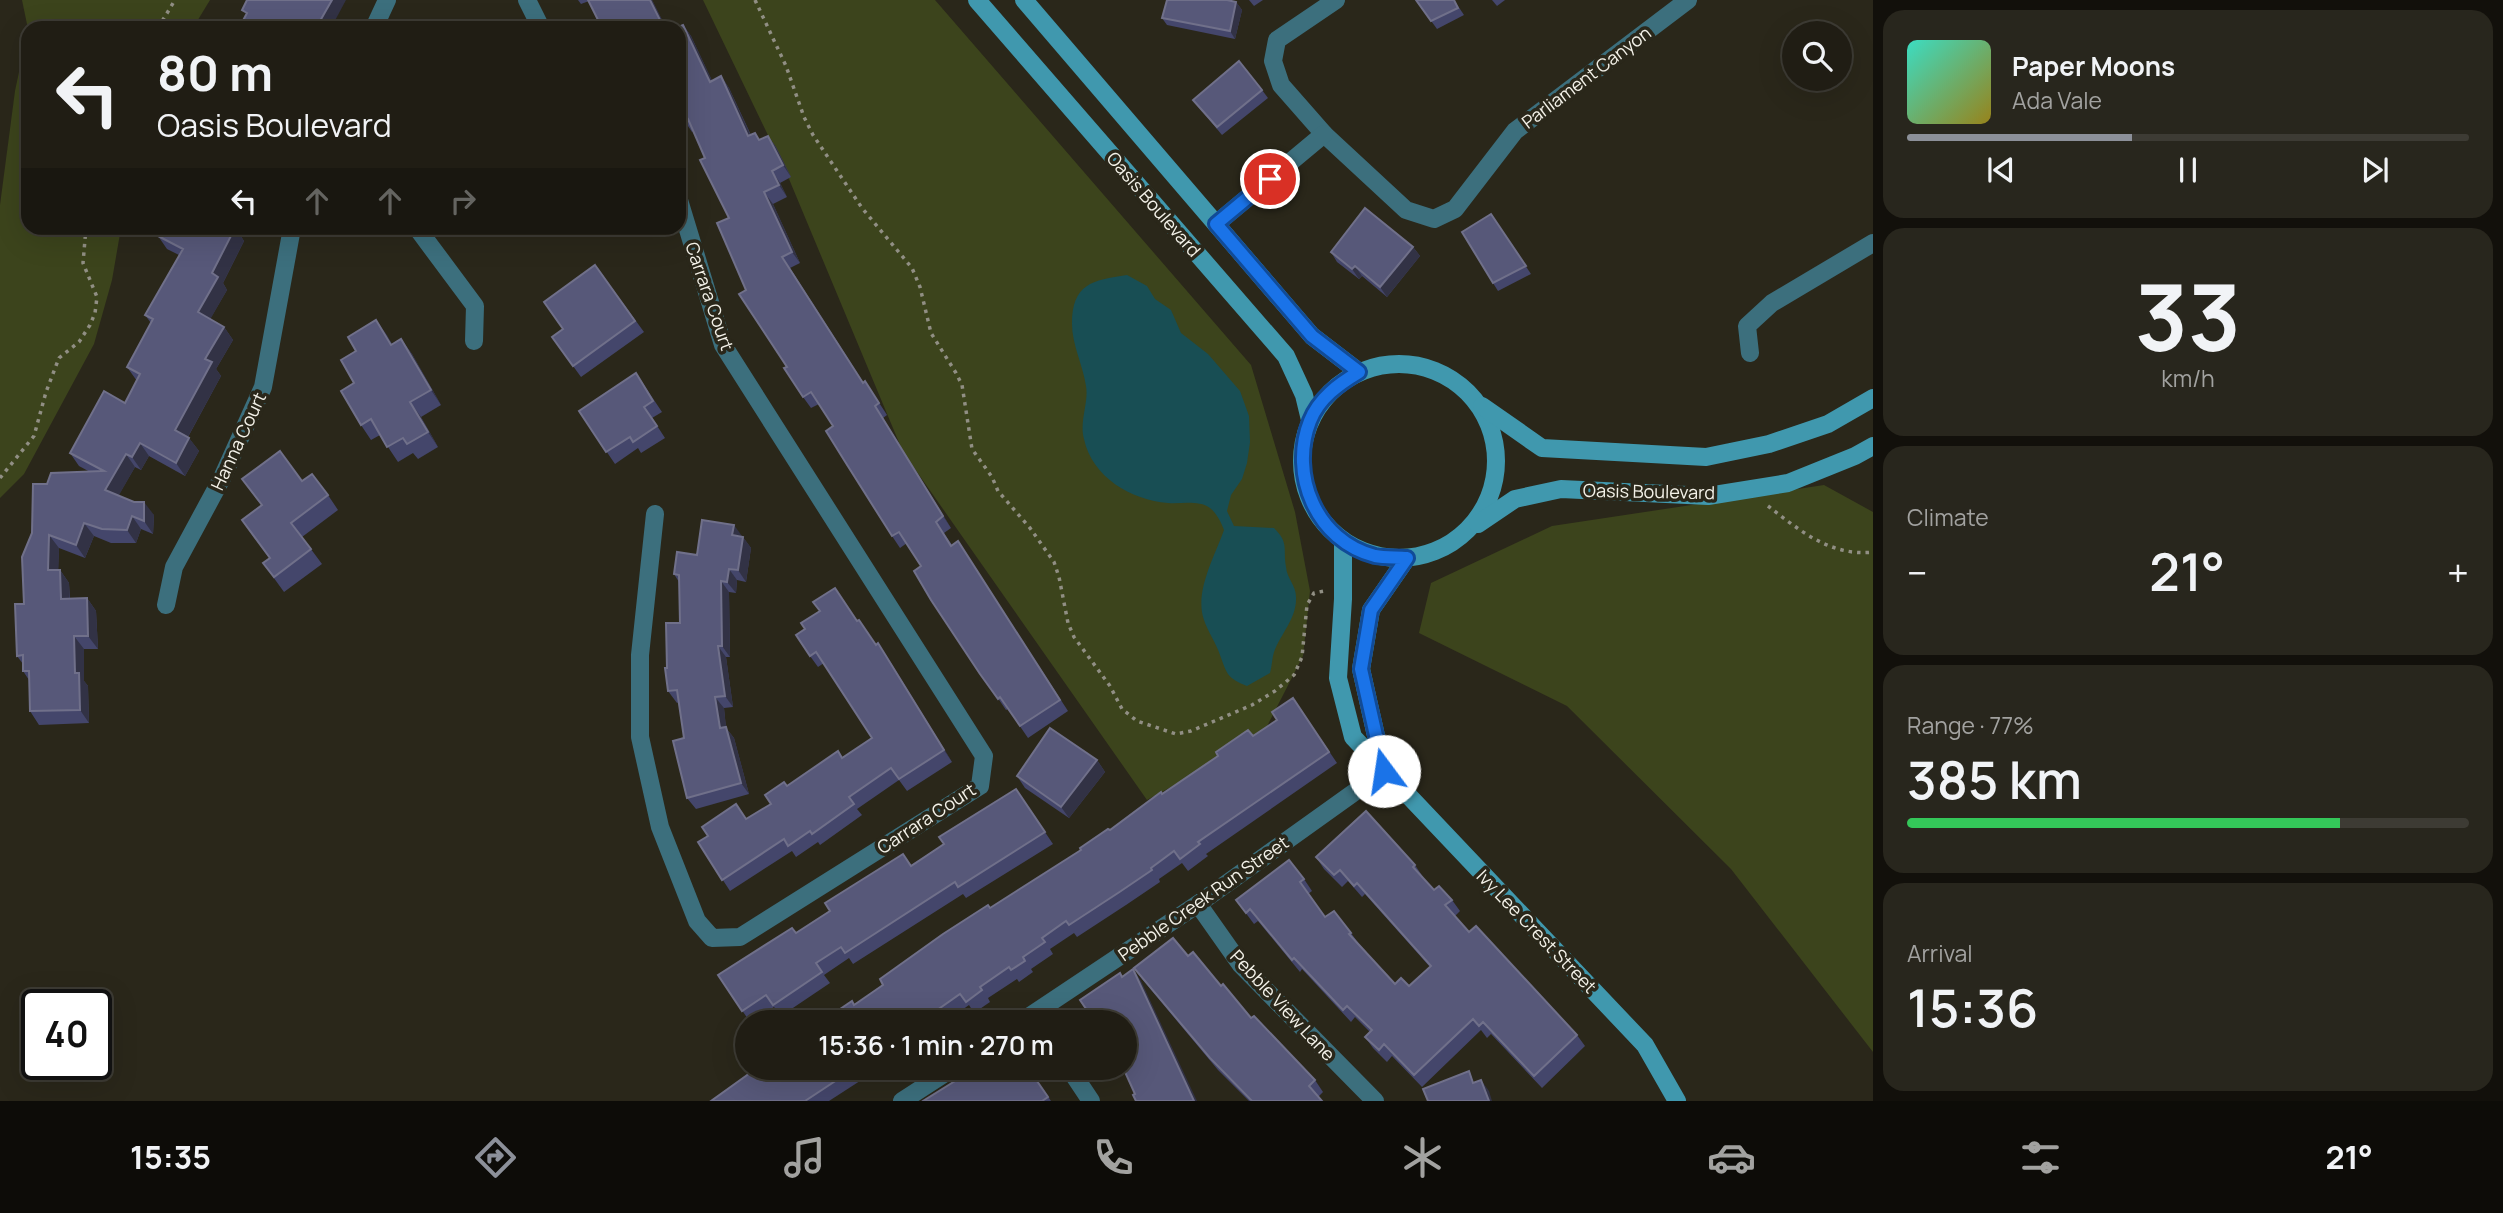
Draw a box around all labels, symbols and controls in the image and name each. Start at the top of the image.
street label: Parliament Canyon [1516,20,1656,134]
map controls [1782,21,1852,91]
button: search [1782,21,1852,91]
text: 80 m [157,39,273,106]
text: Paper Moons [2012,48,2175,84]
icon: left [42,49,133,140]
text: Ada Vale [2012,84,2102,116]
text: Oasis Boulevard [157,103,392,147]
street label: Oasis Boulevard [1102,146,1206,262]
pin [1240,149,1300,209]
icon: previous [1982,151,2020,189]
icon: pause [2169,151,2207,189]
icon: next [2356,151,2394,189]
icon: arrive [1251,160,1289,198]
icon: left [225,182,263,220]
icon: ahead [298,182,336,220]
icon: ahead [371,182,409,220]
icon: right [444,182,482,220]
street label: Carrara Court [680,239,740,353]
text: 33 [2135,254,2241,378]
text: km/h [2161,362,2215,394]
street label: Hanna Court [205,388,271,494]
street label: Oasis Boulevard [1583,478,1715,504]
text: Climate [1907,501,1989,533]
text: 21° [2149,536,2225,607]
text: − [1907,546,1928,598]
text: + [2447,546,2469,598]
text: Range · 77% [1907,709,2034,741]
position arrow [1347,734,1421,808]
text: 385 km [1907,744,2082,815]
street label: Carrara Court [872,777,980,859]
street label: Pebble Creek Run Street [1113,830,1293,966]
street label: Ivy Lee Crest Street [1472,864,1602,998]
text: Arrival [1907,937,1973,969]
street label: Pebble View Lane [1225,944,1341,1066]
text: 15:36 [1907,972,2038,1043]
speed limit sign: 40 [21,989,112,1080]
text: 15:36 · 1 min · 270 m [818,1027,1054,1063]
icon: directions [471,1133,520,1182]
icon: music [780,1133,829,1182]
icon: phone [1089,1133,1138,1182]
icon: climate [1398,1133,1447,1182]
icon: car [1707,1133,1756,1182]
icon: filters [2016,1133,2065,1182]
text: 15:35 [130,1135,211,1179]
text: 21° [2325,1135,2373,1179]

